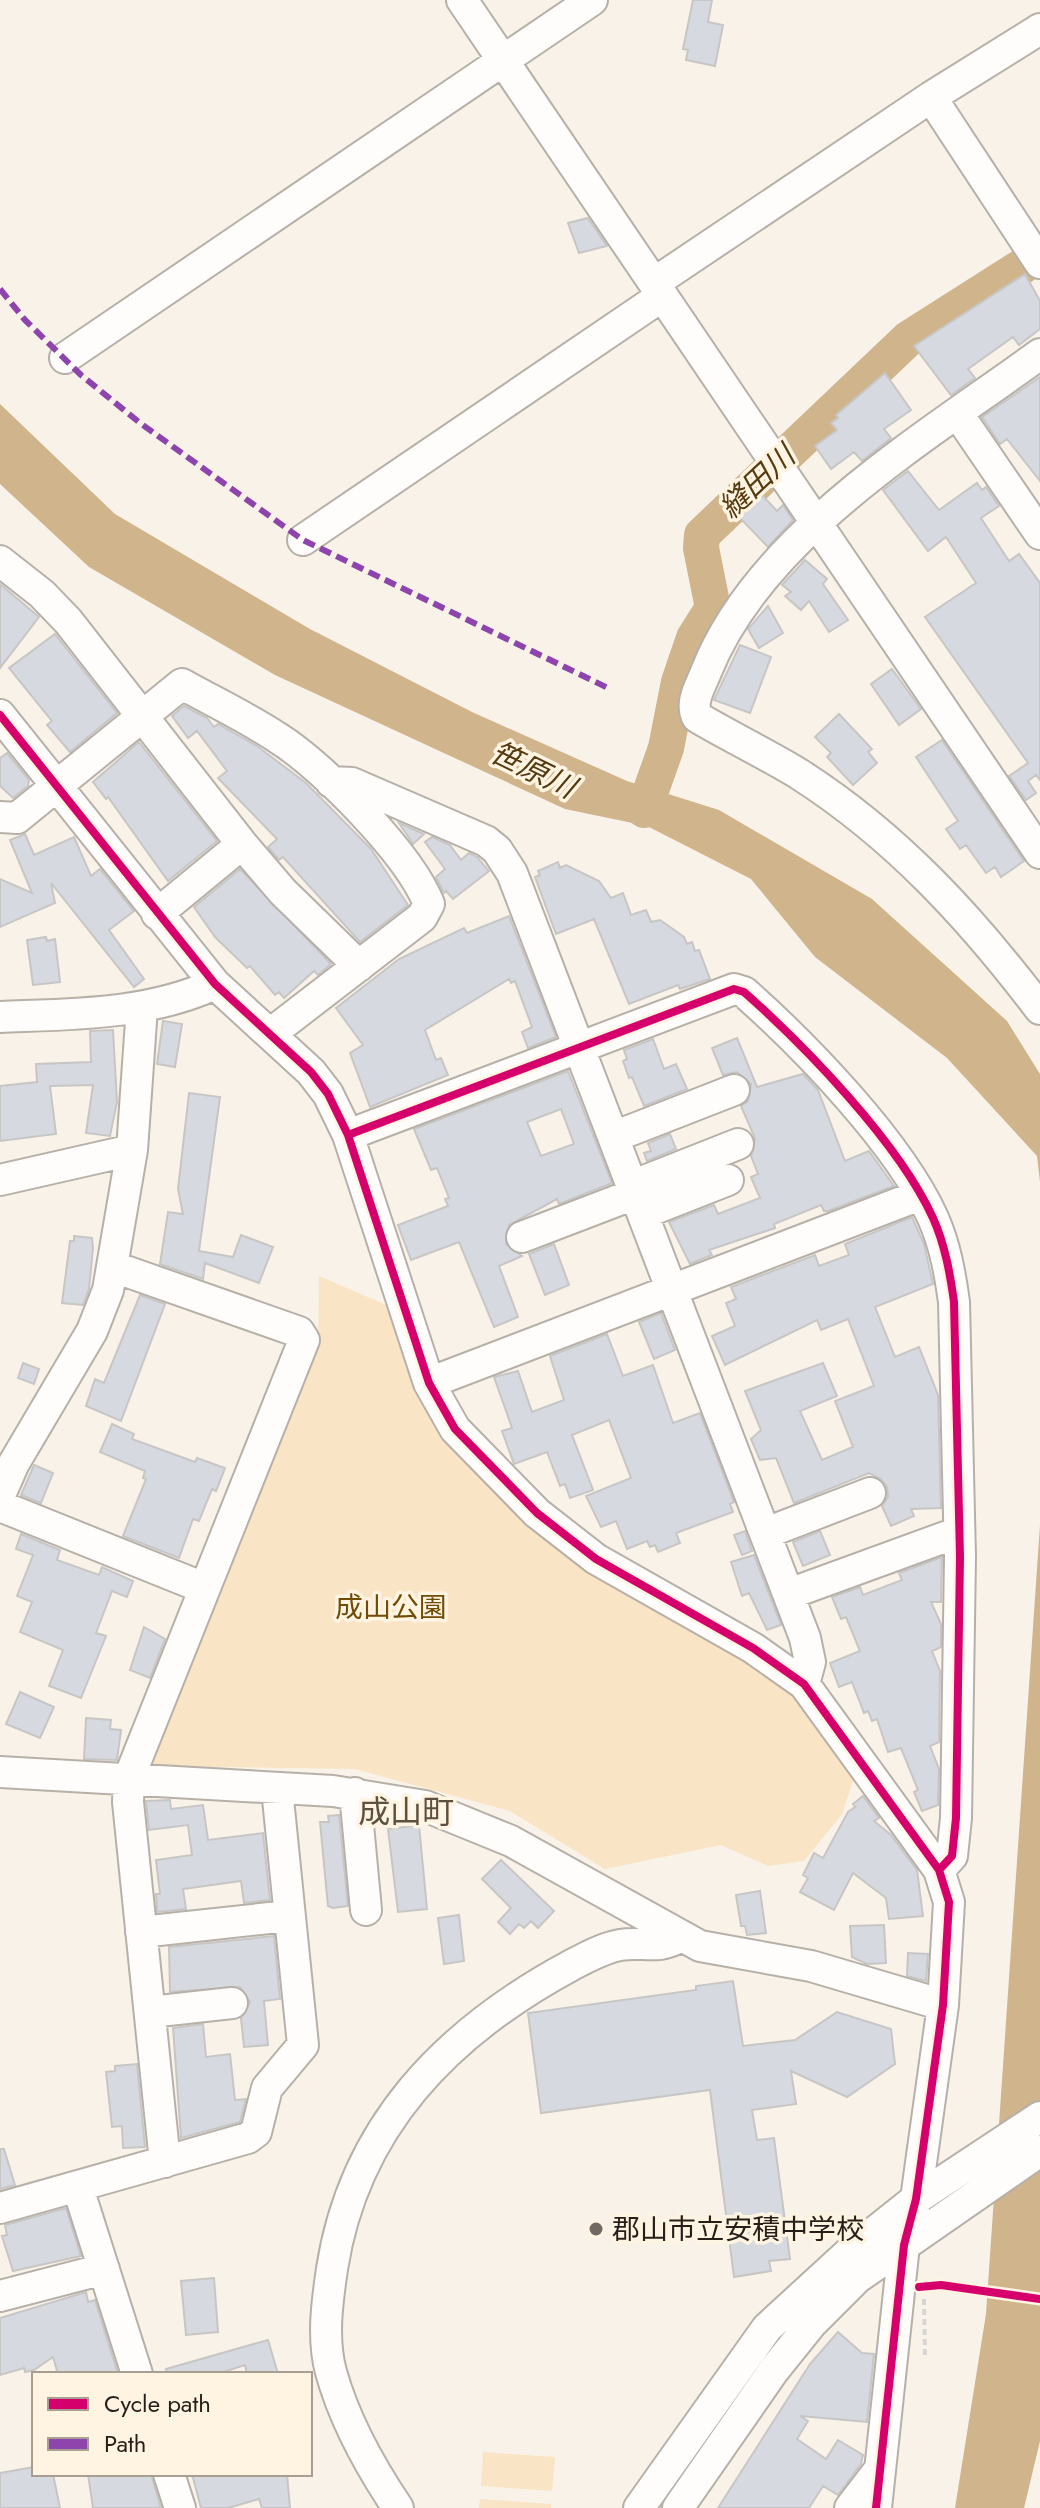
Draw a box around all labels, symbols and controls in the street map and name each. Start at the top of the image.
water label: 縫田川 [709,433,806,528]
water label: 笹原川 [483,730,586,810]
park label: 成山公園 [335,1587,447,1628]
district label: 成山町 [358,1789,454,1835]
place label: 郡山市立安積中学校 [612,2209,864,2250]
marker: 郡山市立安積中学校 [587,2220,605,2238]
legend [32,2372,312,2476]
text: Cycle path [104,2386,211,2421]
text: Path [104,2426,146,2461]

